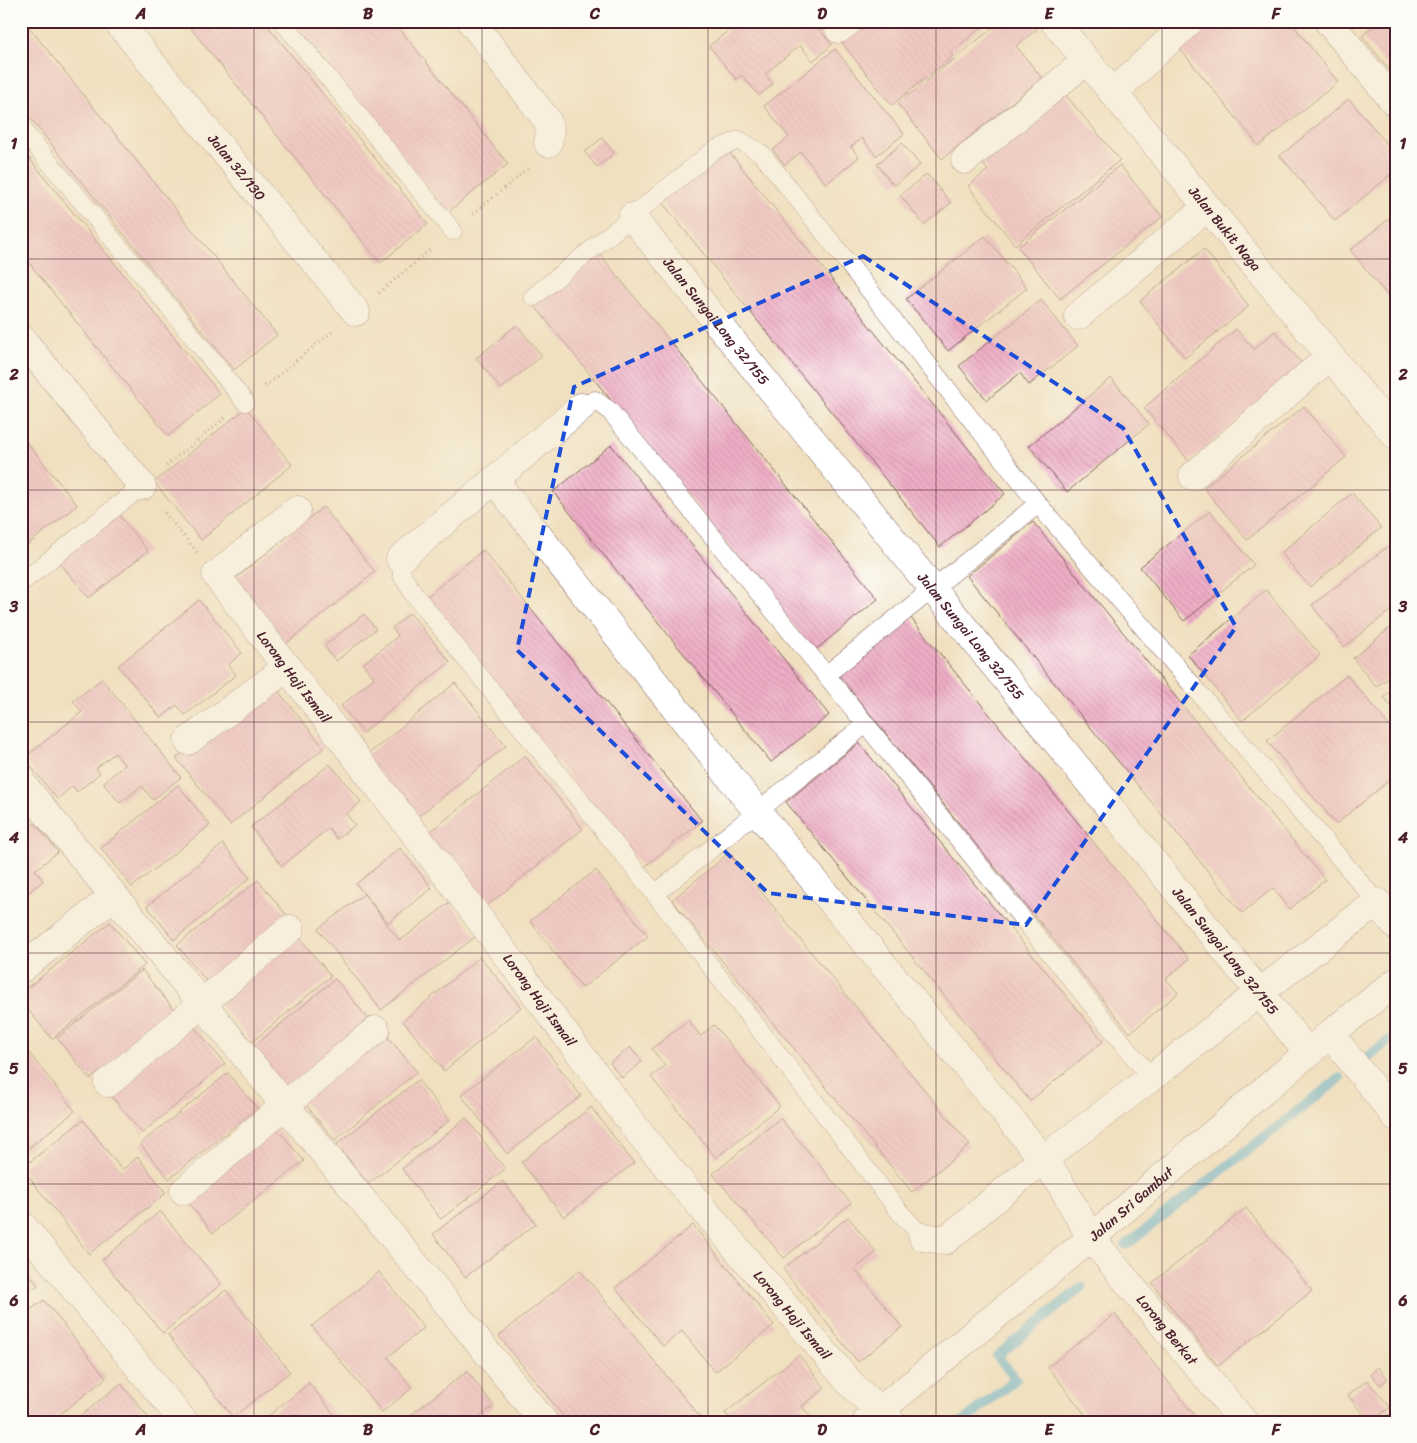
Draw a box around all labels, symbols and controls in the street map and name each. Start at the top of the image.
text: A [135,0,146,28]
text: B [363,0,374,28]
text: C [589,0,601,28]
text: D [817,0,827,28]
text: E [1045,0,1055,28]
text: F [1271,0,1282,28]
street label: Jalan 32/130 [201,127,272,207]
text: 1 [11,129,18,158]
text: 1 [1400,129,1407,158]
street label: Jalan Bukit Naga [1181,180,1268,277]
street label: Jalan Sungai Long 32/155 [656,251,776,391]
text: 2 [8,360,19,389]
text: 2 [1397,360,1408,389]
street label: Jalan Sungai Long 32/155 [910,566,1031,706]
text: 3 [9,592,19,621]
text: 3 [1398,592,1408,621]
street label: Lorong Haji Ismail [250,625,338,730]
text: 4 [8,823,19,852]
text: 4 [1397,823,1408,852]
street label: Jalan Sungai Long 32/155 [1165,881,1285,1021]
street label: Lorong Haji Ismail [496,948,583,1053]
text: 5 [9,1054,19,1083]
text: 5 [1398,1054,1408,1083]
street label: Jalan Sri Gambut [1083,1160,1181,1248]
street label: Lorong Haji Ismail [747,1264,838,1367]
text: 6 [8,1286,19,1315]
text: 6 [1397,1286,1408,1315]
street label: Lorong Berkat [1130,1289,1205,1372]
text: A [135,1415,146,1443]
text: B [363,1415,374,1443]
text: C [589,1415,601,1443]
text: D [817,1415,827,1443]
text: E [1045,1415,1055,1443]
text: F [1271,1415,1282,1443]

